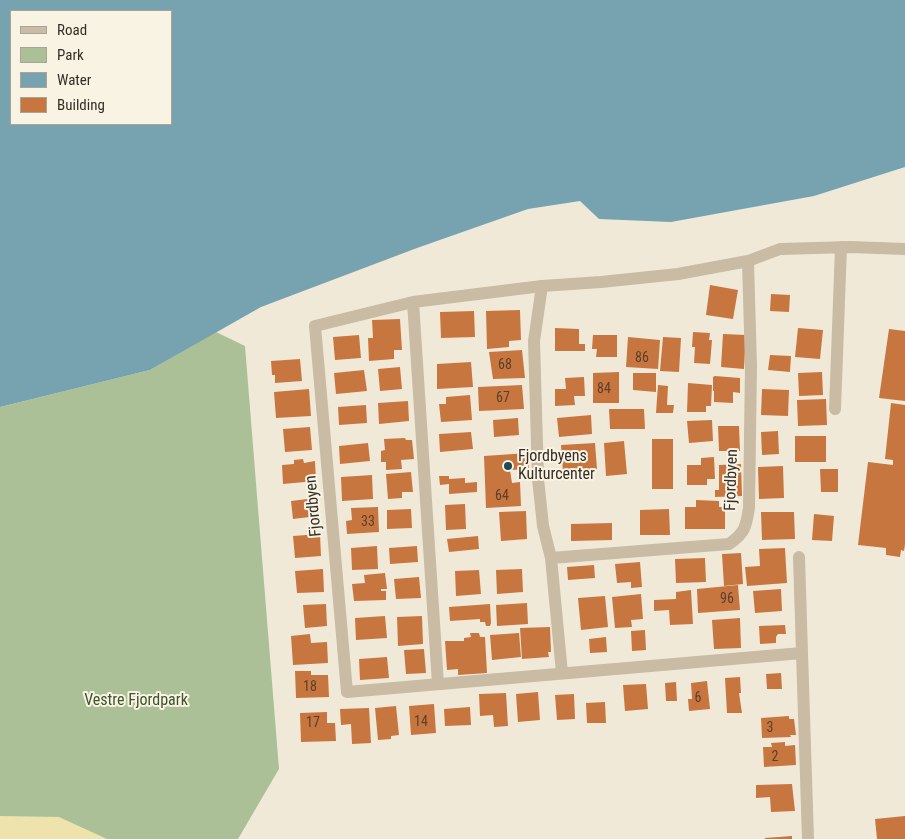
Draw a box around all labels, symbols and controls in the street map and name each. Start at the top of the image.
legend [10,10,172,125]
text: Road [57,21,87,39]
text: Park [57,46,84,64]
text: Water [57,71,91,89]
text: Building [57,96,105,114]
house number: 86 [635,350,649,366]
house number: 68 [498,357,512,373]
house number: 84 [597,381,611,397]
house number: 67 [496,390,510,406]
place label: Fjordbyens Kulturcenter [518,447,595,485]
street label: Fjordbyen [721,449,743,511]
marker: Fjordbyens Kulturcenter [502,460,514,472]
street label: Fjordbyen [302,474,326,538]
house number: 64 [495,488,509,504]
house number: 33 [361,514,375,530]
house number: 96 [720,591,734,607]
house number: 18 [303,679,317,695]
house number: 6 [695,690,701,706]
park label: Vestre Fjordpark [84,691,188,711]
house number: 14 [414,714,428,730]
house number: 17 [306,715,320,731]
house number: 3 [767,720,773,736]
house number: 2 [772,749,778,765]

